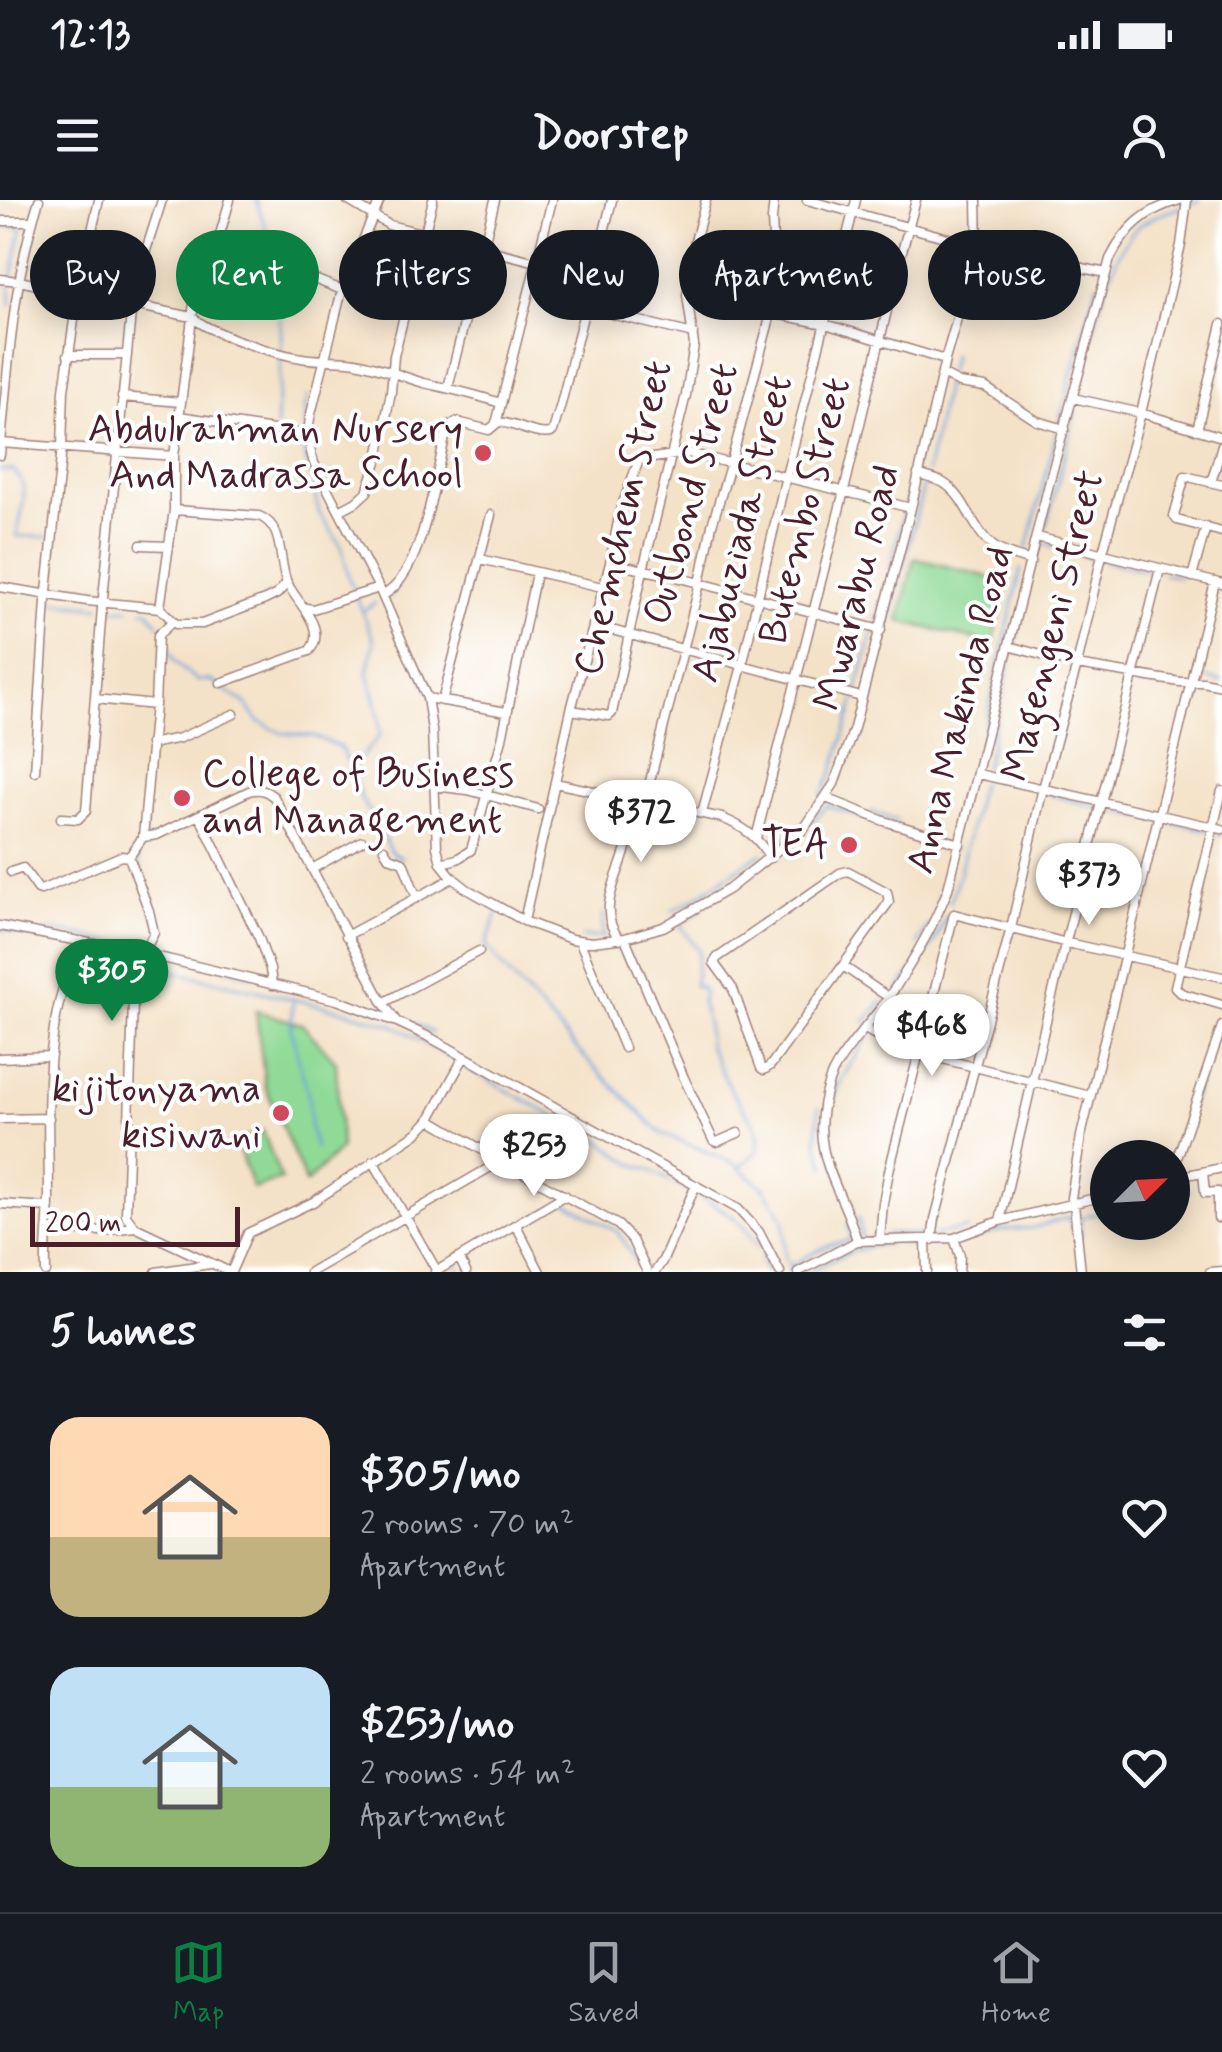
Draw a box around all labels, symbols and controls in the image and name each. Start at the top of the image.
text: 12:13 [50,11,130,60]
text: Doorstep [532,106,690,165]
icon: menu [50,108,105,163]
icon: person [1117,108,1172,163]
chip: Buy [30,230,156,320]
chip: Rent [176,230,319,320]
chip: Filters [339,230,507,320]
chip: New [527,230,659,320]
chip: Apartment [679,230,908,320]
chip: House [928,230,1081,320]
street label: Chemchem Street [562,355,686,681]
street label: Outbond Street [632,358,752,630]
street label: Ajabuziada Street [680,370,806,688]
street label: Butembo Street [748,372,864,650]
place label: Abdulrahman Nursery And Madrassa School [88,404,463,502]
marker: Abdulrahman Nursery And Madrassa School [472,442,494,464]
street label: Mwarabu Road [802,460,914,716]
street label: Magengeni Street [990,465,1122,788]
street label: Anna Makinda Road [895,541,1027,879]
place label: College of Business and Management [202,749,514,851]
pin: $372 [582,780,700,865]
marker: College of Business and Management [171,787,193,809]
text: $372 [607,791,675,833]
place label: TEA [761,819,829,871]
marker: TEA [838,834,860,856]
pin: $373 [1030,843,1148,928]
text: $373 [1058,854,1120,896]
pin: $305 [53,939,171,1024]
text: $305 [77,950,147,992]
pin: $468 [873,994,991,1079]
text: $468 [896,1005,968,1047]
place label: kijitonyama kisiwani [52,1064,261,1162]
marker: kijitonyama kisiwani [270,1102,292,1124]
pin: $253 [475,1114,593,1199]
text: $253 [502,1125,566,1167]
north arrow [1090,1140,1190,1240]
map controls [1090,1140,1190,1240]
scale bar [30,1202,240,1246]
text: 200 m [45,1206,121,1243]
text: 5 homes [50,1305,196,1360]
icon: filters [1117,1305,1172,1360]
text: $305/mo [360,1448,521,1503]
icon: home [130,1457,250,1577]
icon: heart [1117,1490,1172,1545]
text: 2 rooms · 70 m² [360,1503,574,1545]
text: Apartment [360,1545,505,1587]
text: $253/mo [360,1698,515,1753]
icon: home [130,1707,250,1827]
icon: heart [1117,1740,1172,1795]
text: 2 rooms · 54 m² [360,1753,575,1795]
text: Apartment [360,1795,505,1837]
tab: Map [171,1935,226,2032]
tab: Saved [568,1935,639,2032]
tab: Home [981,1935,1051,2032]

